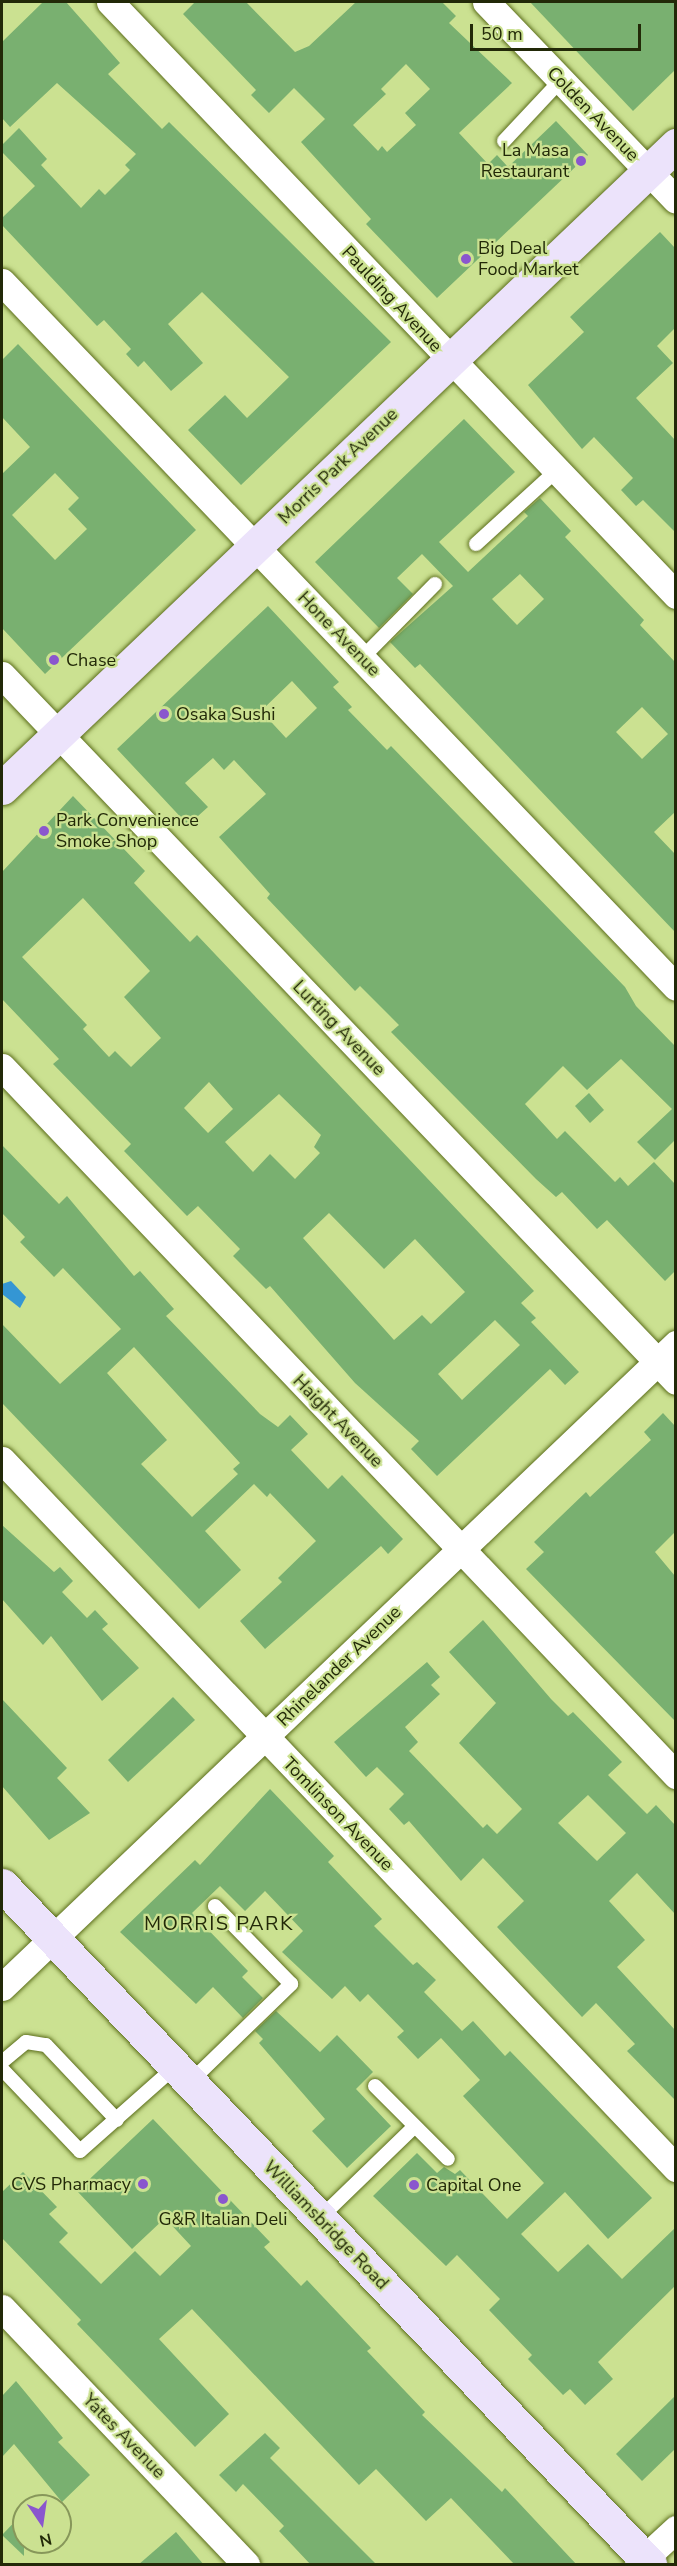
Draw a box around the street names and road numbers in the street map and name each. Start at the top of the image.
street label: Colden Avenue [543,62,643,166]
street label: Paulding Avenue [337,241,447,357]
street label: Morris Park Avenue [274,404,402,528]
street label: Hone Avenue [293,587,385,681]
street label: Lurting Avenue [288,976,390,1080]
street label: Haight Avenue [288,1370,388,1472]
street label: Rhinelander Avenue [273,1601,405,1731]
street label: Tomlinson Avenue [278,1753,398,1875]
street label: Williamsbridge Road [259,2156,393,2294]
street label: Yates Avenue [78,2389,170,2483]

